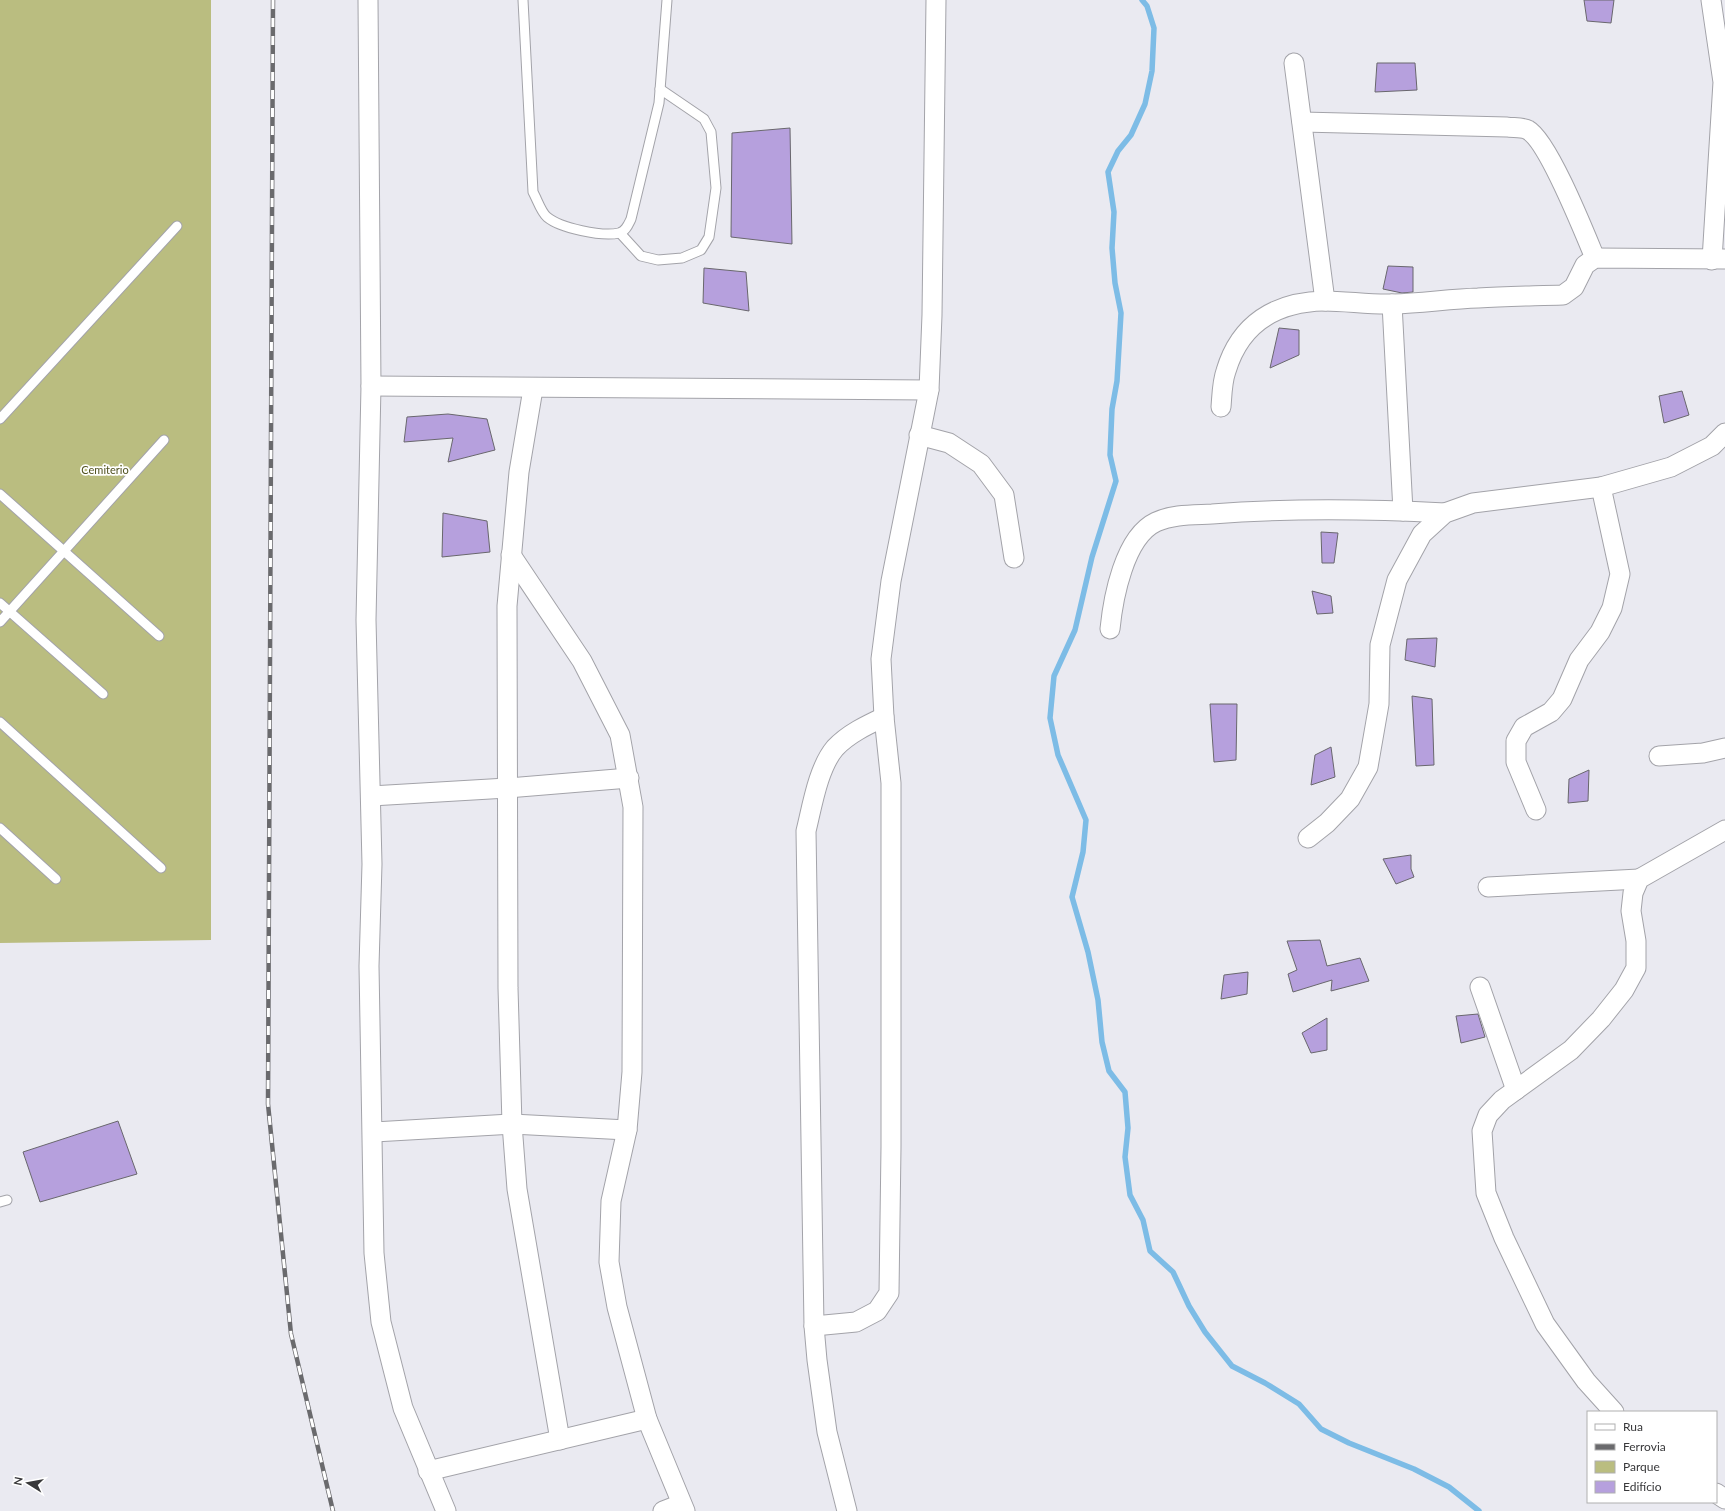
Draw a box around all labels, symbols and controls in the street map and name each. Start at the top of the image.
park label: Cemiterio [81,463,129,476]
legend [1587,1411,1717,1503]
text: Rua [1623,1419,1643,1434]
text: Ferrovia [1623,1439,1666,1454]
text: Parque [1623,1459,1660,1474]
north arrow [8,1463,48,1503]
text: N [11,1476,25,1486]
text: Edifício [1623,1479,1662,1494]

